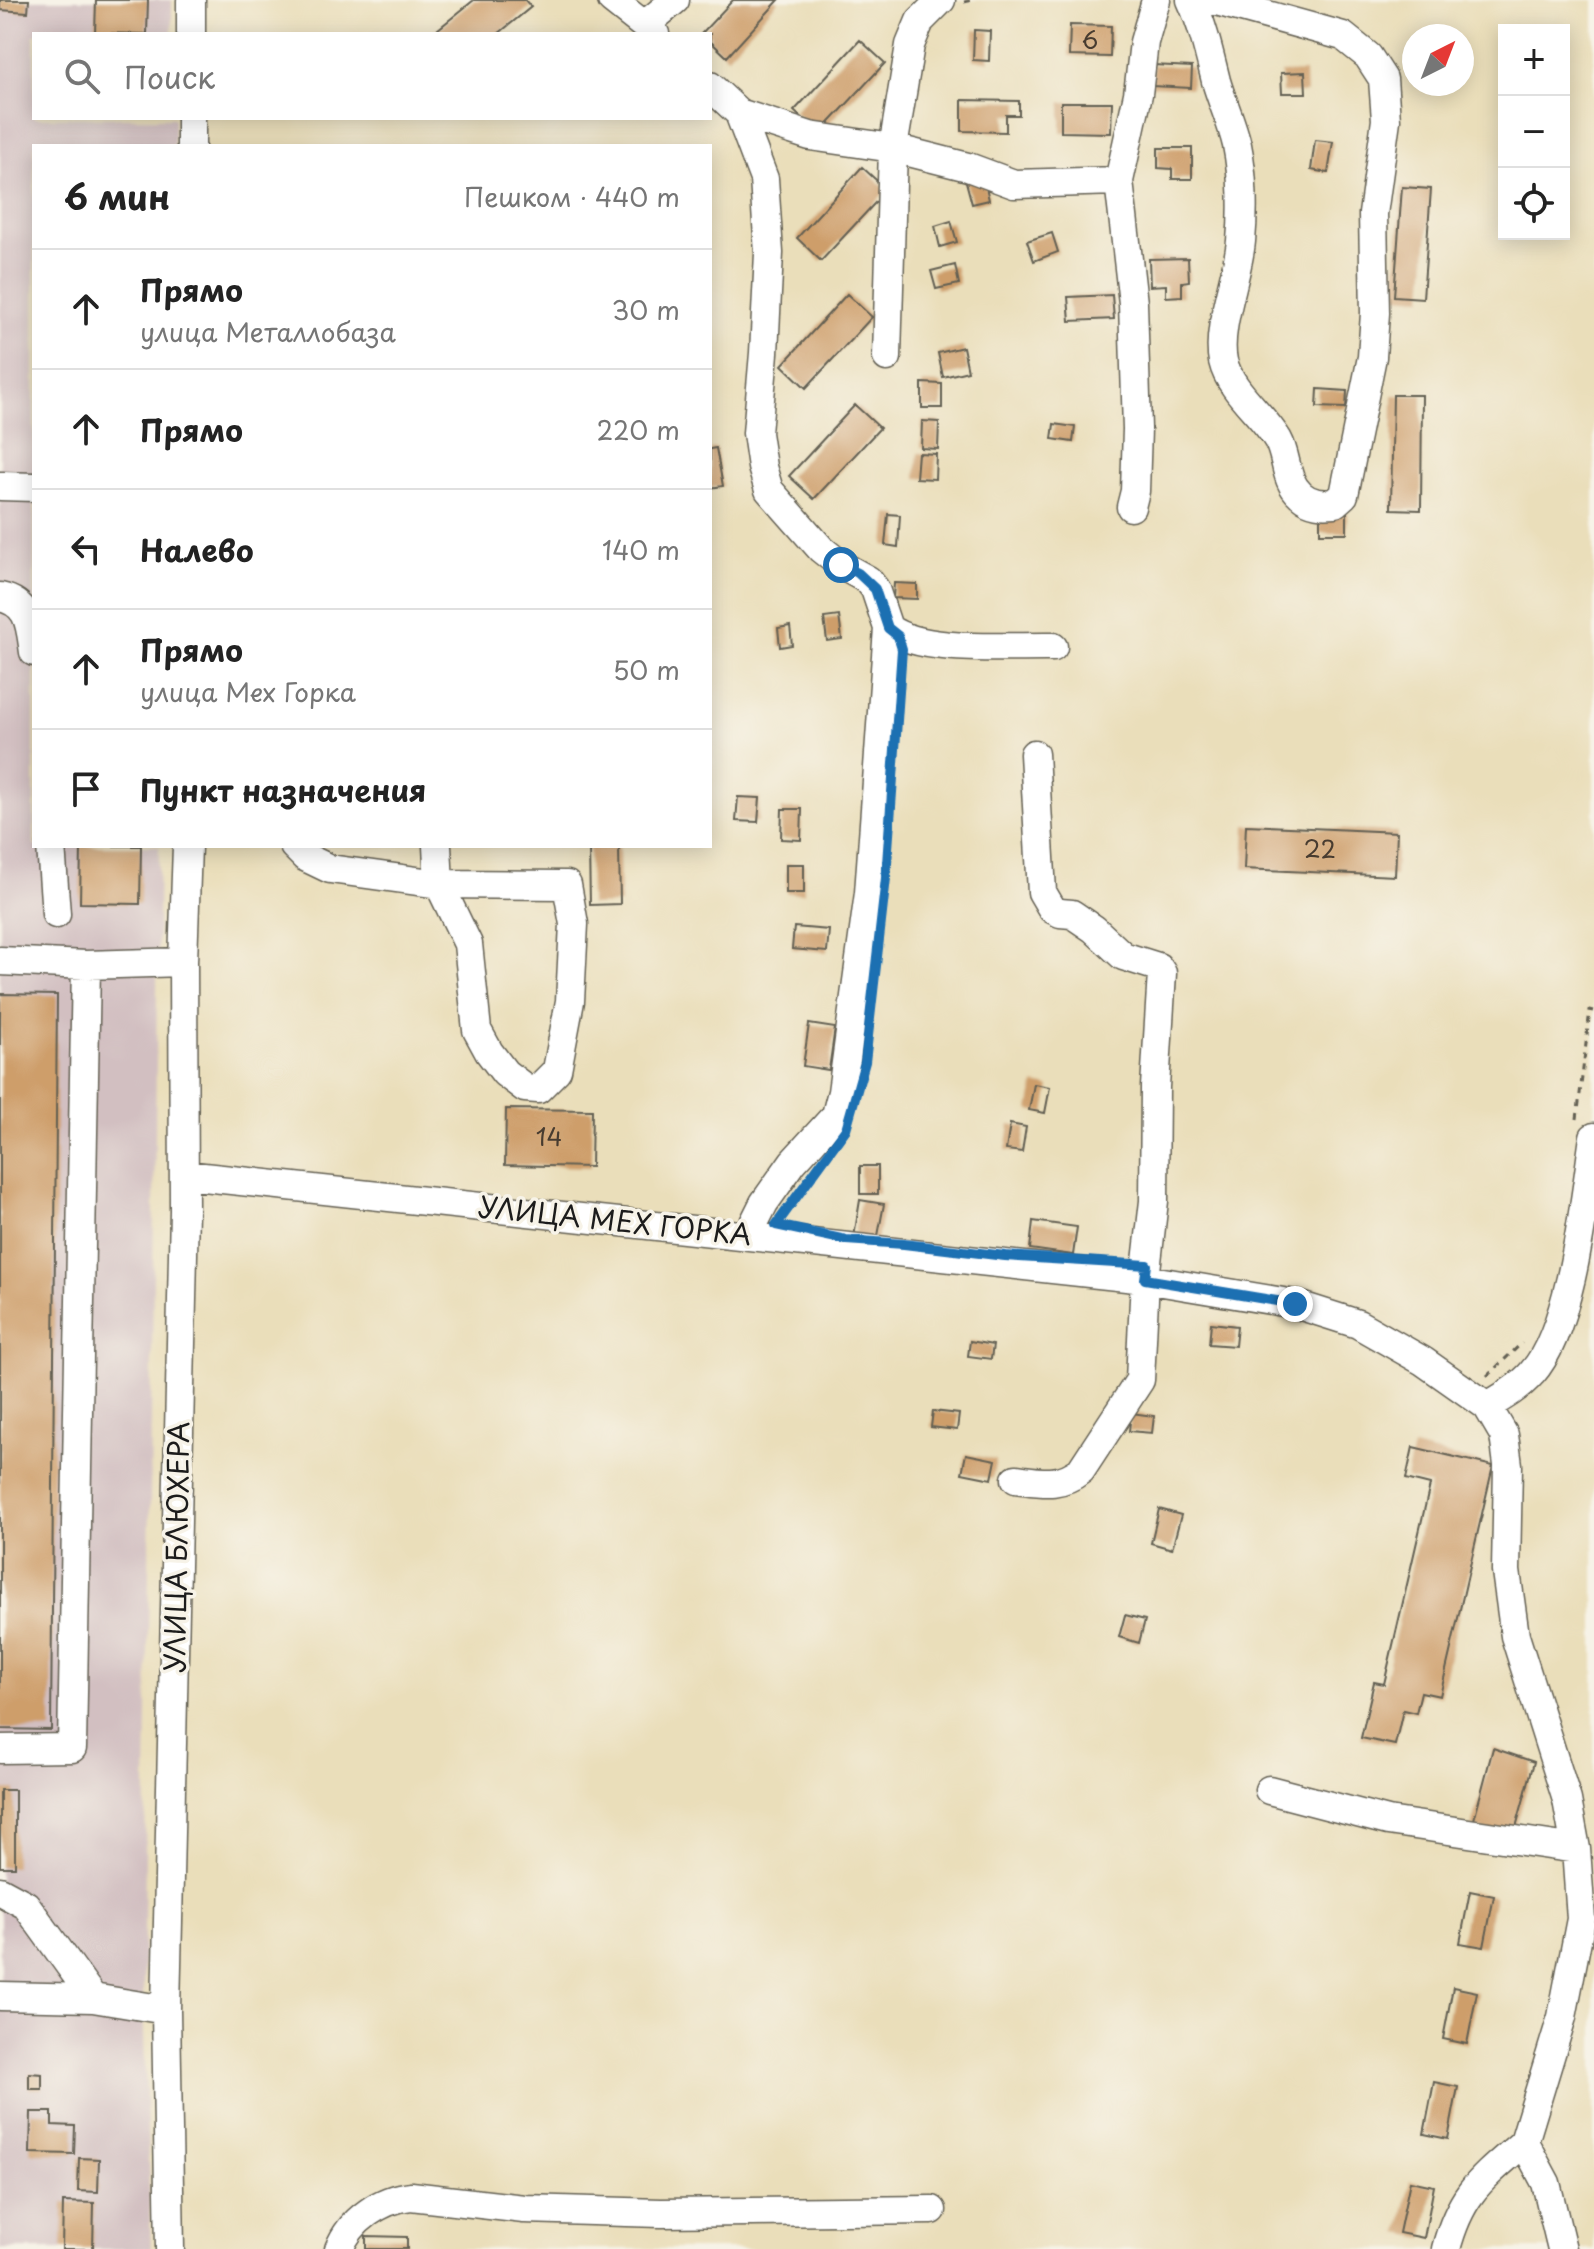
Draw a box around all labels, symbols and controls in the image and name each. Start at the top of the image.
house number: 6 [1082,21,1098,57]
north arrow [1402,24,1474,96]
map controls [1498,24,1570,240]
button: + [1498,24,1570,96]
search box [32,32,712,120]
icon: search [60,54,104,98]
text: Поиск [124,54,215,99]
button: − [1498,96,1570,168]
button: locate [1498,168,1570,240]
text: 6 мин [64,170,170,222]
text: Пешком · 440 m [464,177,680,216]
text: Прямо [140,267,243,312]
icon: ahead [64,287,108,331]
text: 30 m [612,290,680,329]
text: улица Металлобаза [140,312,396,351]
icon: ahead [64,407,108,451]
text: Прямо [140,407,243,452]
text: 220 m [596,410,680,449]
icon: left [64,527,108,571]
text: Налево [140,527,254,572]
text: 140 m [602,530,680,569]
route start [823,547,859,583]
text: Прямо [140,627,243,672]
icon: ahead [64,647,108,691]
text: 50 m [613,650,680,689]
text: улица Мех Горка [140,672,356,711]
icon: arrive [64,767,108,811]
text: Пункт назначения [140,767,426,812]
house number: 22 [1304,830,1336,866]
house number: 14 [536,1118,562,1154]
street label: УЛИЦА МЕХ ГОРКА [477,1184,754,1255]
route end [1277,1286,1313,1322]
street label: УЛИЦА БЛЮХЕРА [152,1421,199,1673]

